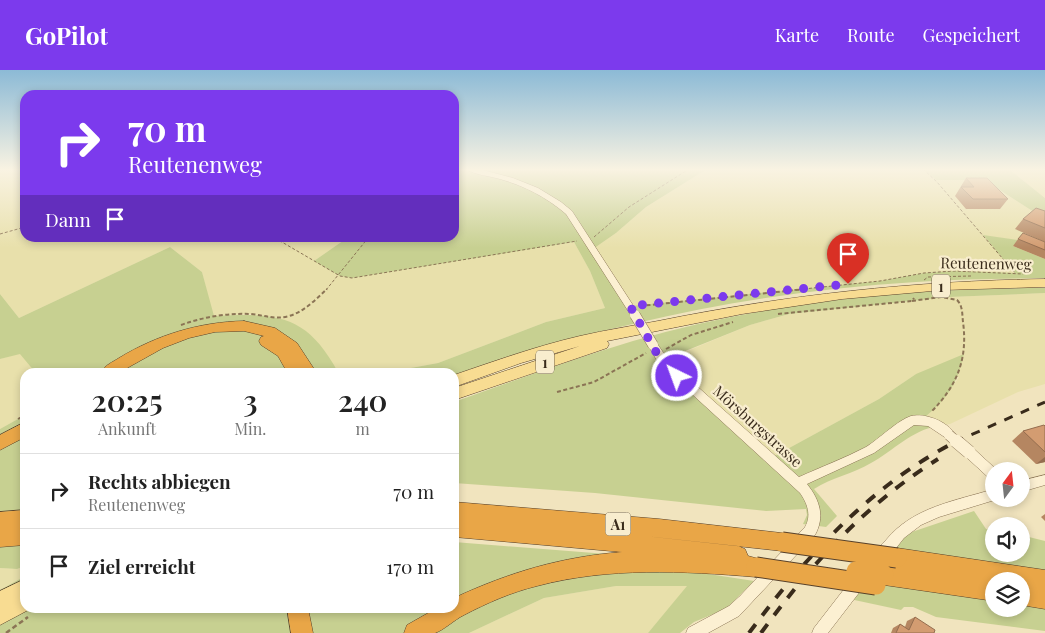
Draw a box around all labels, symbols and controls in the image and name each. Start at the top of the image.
text: GoPilot [25,19,108,51]
text: Karte [775,23,819,47]
text: Route [847,23,895,47]
text: Gespeichert [923,23,1020,47]
text: 70 m [128,104,206,151]
icon: right [45,110,110,175]
text: Reutenenweg [128,149,262,179]
icon: arrive [101,205,129,233]
text: Dann [45,206,91,232]
pin [827,233,869,284]
icon: arrive [834,240,862,268]
street label: Reutenenweg [940,252,1032,274]
road number: 1 [932,275,950,298]
position arrow [650,349,702,401]
road number: 1 [536,350,554,374]
text: 20:25 [91,380,163,420]
text: 3 [243,380,257,420]
text: 240 [338,380,388,420]
street label: Mörsburgstrasse [709,381,807,471]
text: Ankunft [98,418,156,439]
text: Min. [234,418,266,439]
text: m [356,418,370,439]
north arrow [985,462,1030,508]
map controls [985,462,1030,617]
text: Rechts abbiegen [88,468,231,494]
icon: right [45,477,73,505]
text: 70 m [393,478,434,504]
text: Reutenenweg [88,494,185,515]
road number: A1 [606,512,630,536]
button: sound [985,517,1030,562]
icon: arrive [45,552,73,580]
text: Ziel erreicht [88,553,196,579]
text: 170 m [386,553,434,579]
button: layers [985,572,1030,617]

